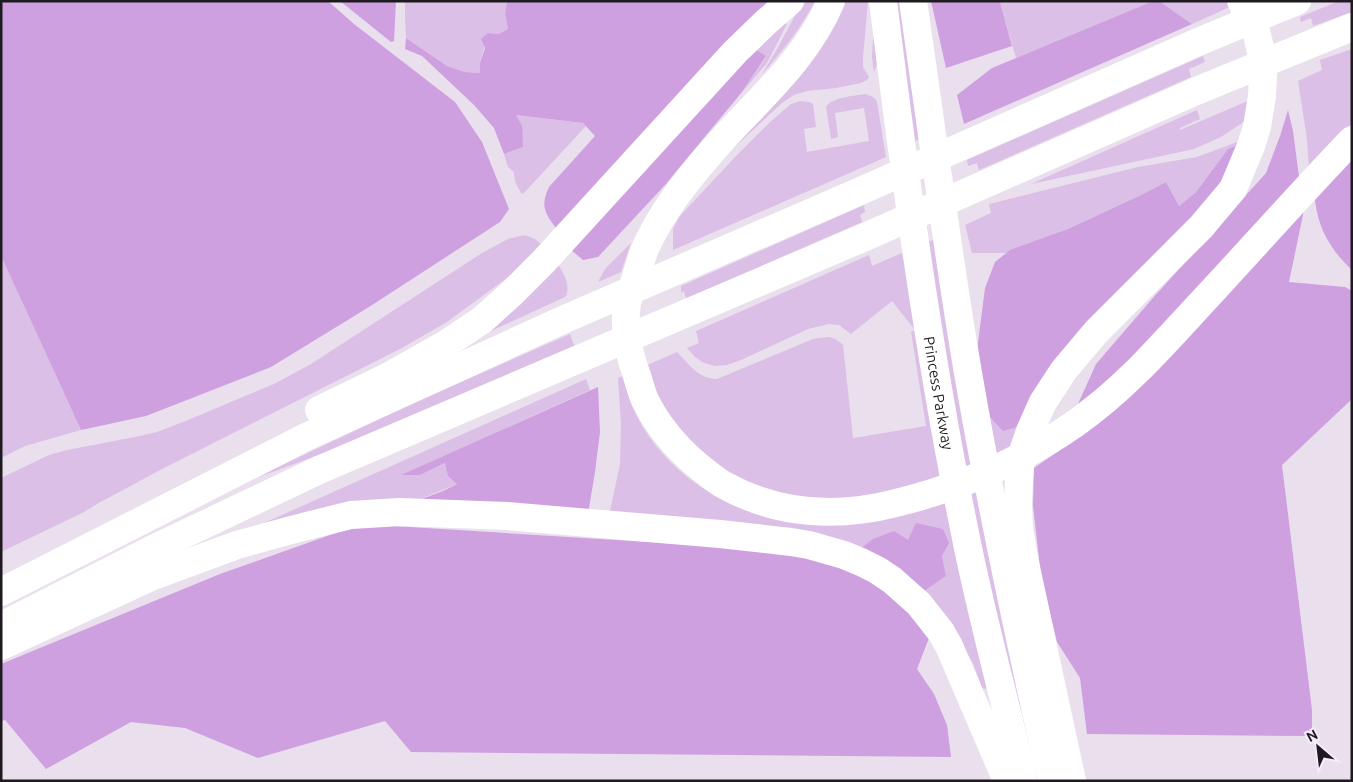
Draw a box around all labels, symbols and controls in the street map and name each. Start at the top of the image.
street label: Princess Parkway [921,335,957,451]
north arrow [1293,722,1343,772]
text: N [1304,726,1320,745]

